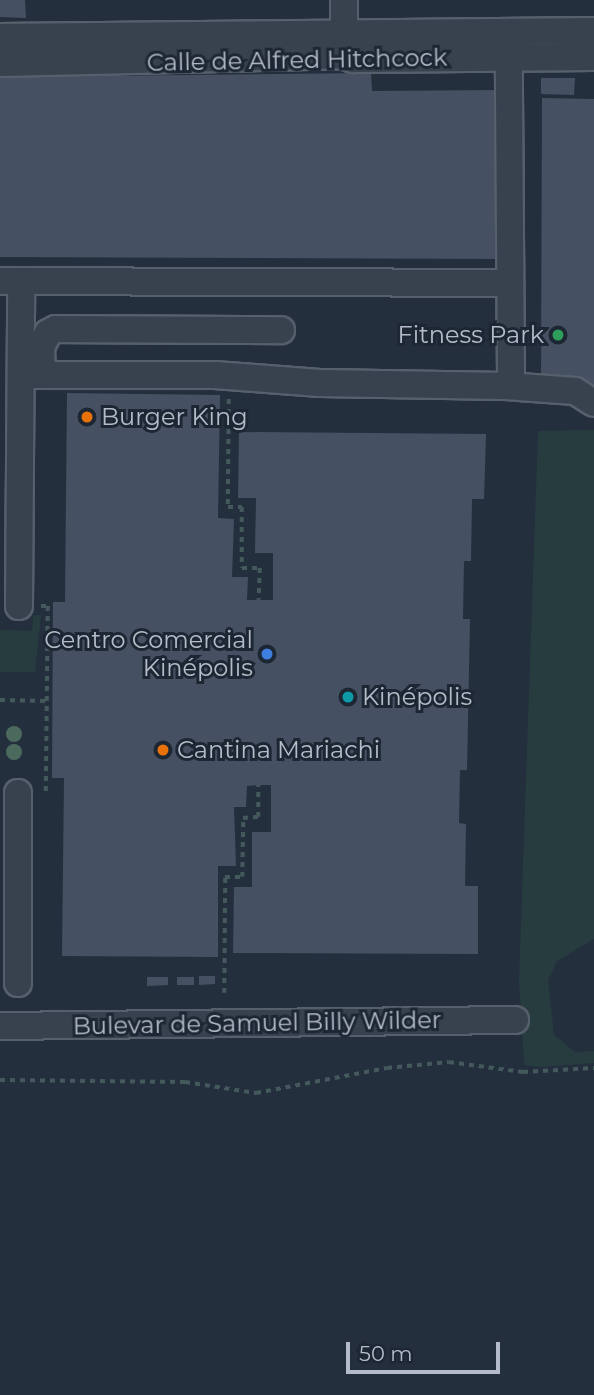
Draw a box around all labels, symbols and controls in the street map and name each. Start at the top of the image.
street label: Calle de Alfred Hitchcock [146,43,448,77]
place label: Fitness Park [398,321,544,349]
marker: Fitness Park [550,327,566,343]
place label: Burger King [101,403,248,431]
marker: Burger King [79,409,95,425]
place label: Centro Comercial Kinépolis [44,626,253,682]
marker: Centro Comercial Kinépolis [259,646,275,662]
place label: Kinépolis [362,683,472,711]
marker: Kinépolis [340,689,356,705]
place label: Cantina Mariachi [177,736,380,764]
marker: Cantina Mariachi [155,742,171,758]
street label: Bulevar de Samuel Billy Wilder [72,1005,442,1041]
scale bar [349,1328,503,1372]
text: 50 m [359,1341,413,1366]

